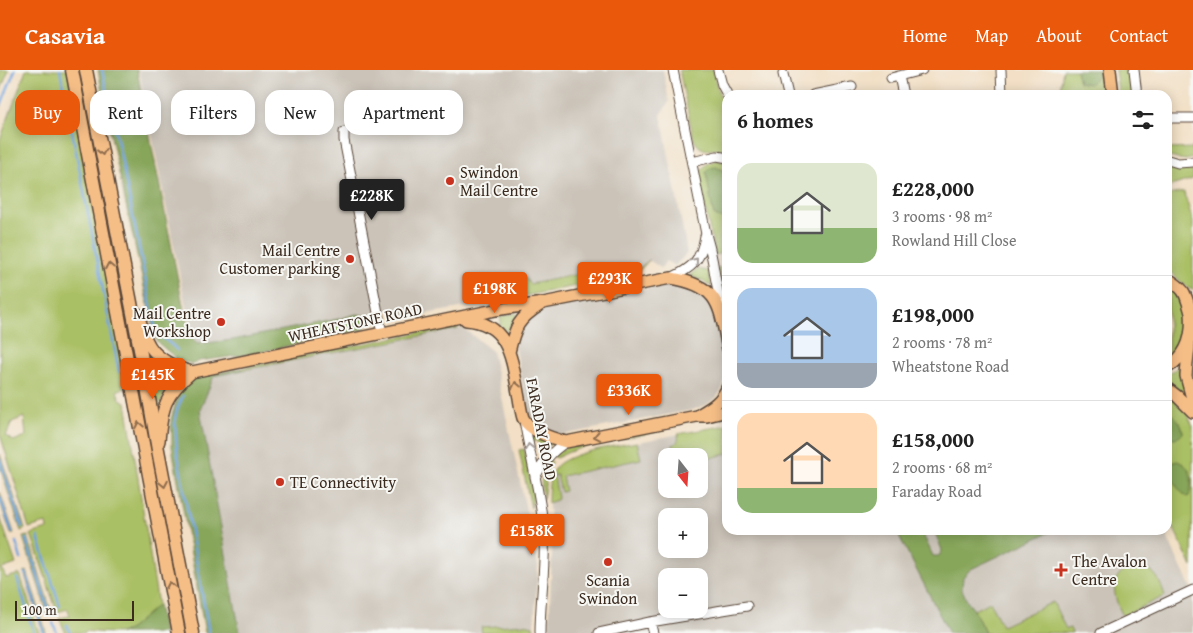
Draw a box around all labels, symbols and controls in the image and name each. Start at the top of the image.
text: Casavia [25,18,105,53]
text: Home [903,22,947,49]
text: Map [975,22,1008,49]
text: About [1036,22,1082,49]
text: Contact [1110,22,1168,49]
chip: Buy [15,90,80,135]
chip: Rent [90,90,161,135]
chip: Filters [171,90,255,135]
chip: New [265,90,334,135]
chip: Apartment [344,90,463,135]
text: 6 homes [737,105,813,136]
icon: filters [1129,106,1157,134]
one-way arrow [96,148,106,157]
place label: Swindon Mail Centre [460,160,538,202]
text: £228,000 [892,173,974,204]
marker: Swindon Mail Centre [444,175,456,187]
pin: £228K [337,178,407,221]
text: £228K [350,183,394,207]
icon: home [777,183,837,243]
text: 3 rooms · 98 m² [892,204,992,228]
text: Rowland Hill Close [892,228,1016,252]
place label: Mail Centre Customer parking [219,238,340,280]
marker: Mail Centre Customer parking [344,253,356,265]
one-way arrow [690,258,699,267]
one-way arrow [105,261,115,270]
pin: £293K [575,262,645,304]
text: £293K [588,266,632,290]
pin: £198K [460,272,530,314]
text: £198K [473,276,517,300]
street label: WHEATSTONE ROAD [286,296,425,348]
text: £198,000 [892,299,974,330]
place label: Mail Centre Workshop [133,301,211,343]
icon: home [777,308,837,368]
marker: Mail Centre Workshop [215,316,227,328]
text: 2 rooms · 78 m² [892,330,992,354]
text: Wheatstone Road [892,354,1009,378]
pin: £145K [118,358,188,400]
text: £145K [131,362,175,386]
pin: £336K [594,374,664,416]
street label: FARADAY ROAD [520,376,564,483]
text: £336K [607,378,651,402]
one-way arrow [511,380,522,389]
one-way arrow [135,421,145,430]
text: £158,000 [892,424,974,455]
one-way arrow [593,430,602,440]
icon: home [777,433,837,493]
one-way arrow [524,443,534,452]
north arrow [658,448,708,498]
map controls [658,448,708,618]
text: 2 rooms · 68 m² [892,455,992,479]
place label: TE Connectivity [290,470,396,494]
marker: TE Connectivity [274,476,286,488]
one-way arrow [159,479,169,488]
text: Faraday Road [892,479,982,503]
button: + [658,508,708,558]
pin: £158K [497,514,567,556]
text: £158K [510,518,554,542]
place label: The Avalon Centre [1072,549,1147,591]
marker: Scania Swindon [602,556,614,568]
marker: The Avalon Centre [1054,563,1068,577]
place label: Scania Swindon [579,568,637,610]
button: − [658,568,708,618]
one-way arrow [165,581,176,590]
scale bar [15,598,134,621]
text: 100 m [22,600,57,620]

